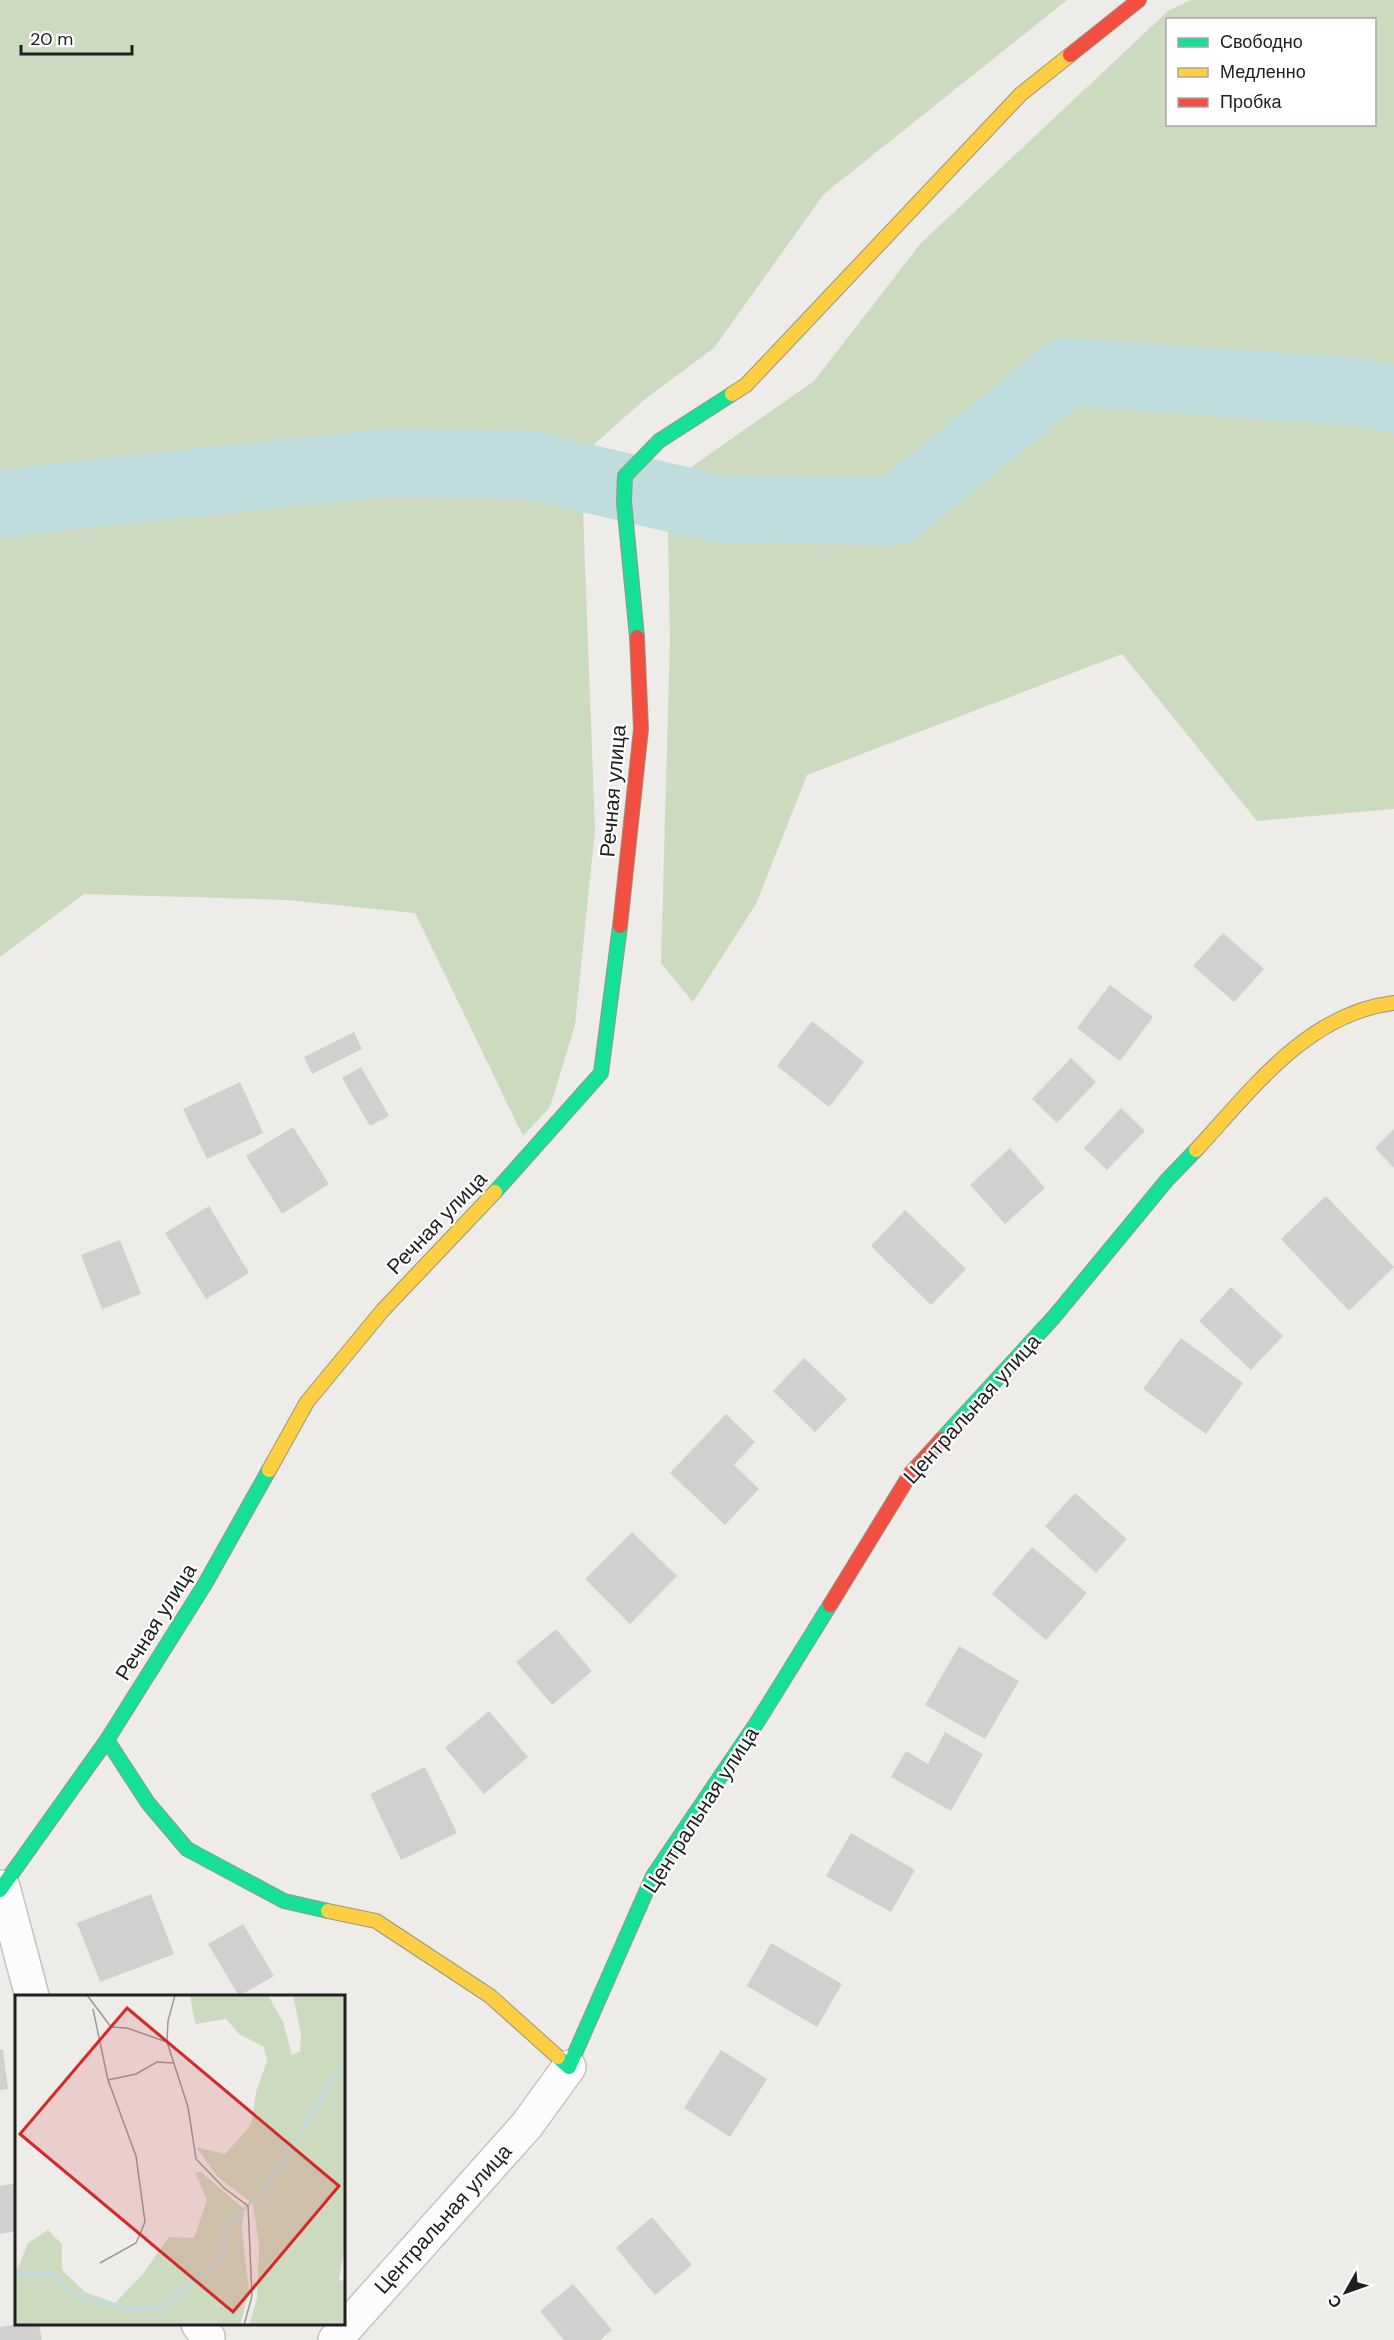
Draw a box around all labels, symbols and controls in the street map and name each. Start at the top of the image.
scale bar [21,18,132,56]
legend [1166,18,1376,126]
text: 20 m [30,27,73,51]
text: Свободно [1220,30,1303,54]
text: Медленно [1220,60,1306,84]
text: Пробка [1220,90,1283,114]
street label: Речная улица [593,723,633,858]
street label: Речная улица [381,1165,493,1281]
street label: Центральная улица [897,1328,1047,1490]
street label: Речная улица [109,1558,203,1686]
street label: Центральная улица [637,1721,765,1899]
inset map [15,1995,345,2325]
street label: Центральная улица [368,2138,518,2300]
north arrow [1316,2262,1376,2322]
text: С [1323,2290,1347,2312]

